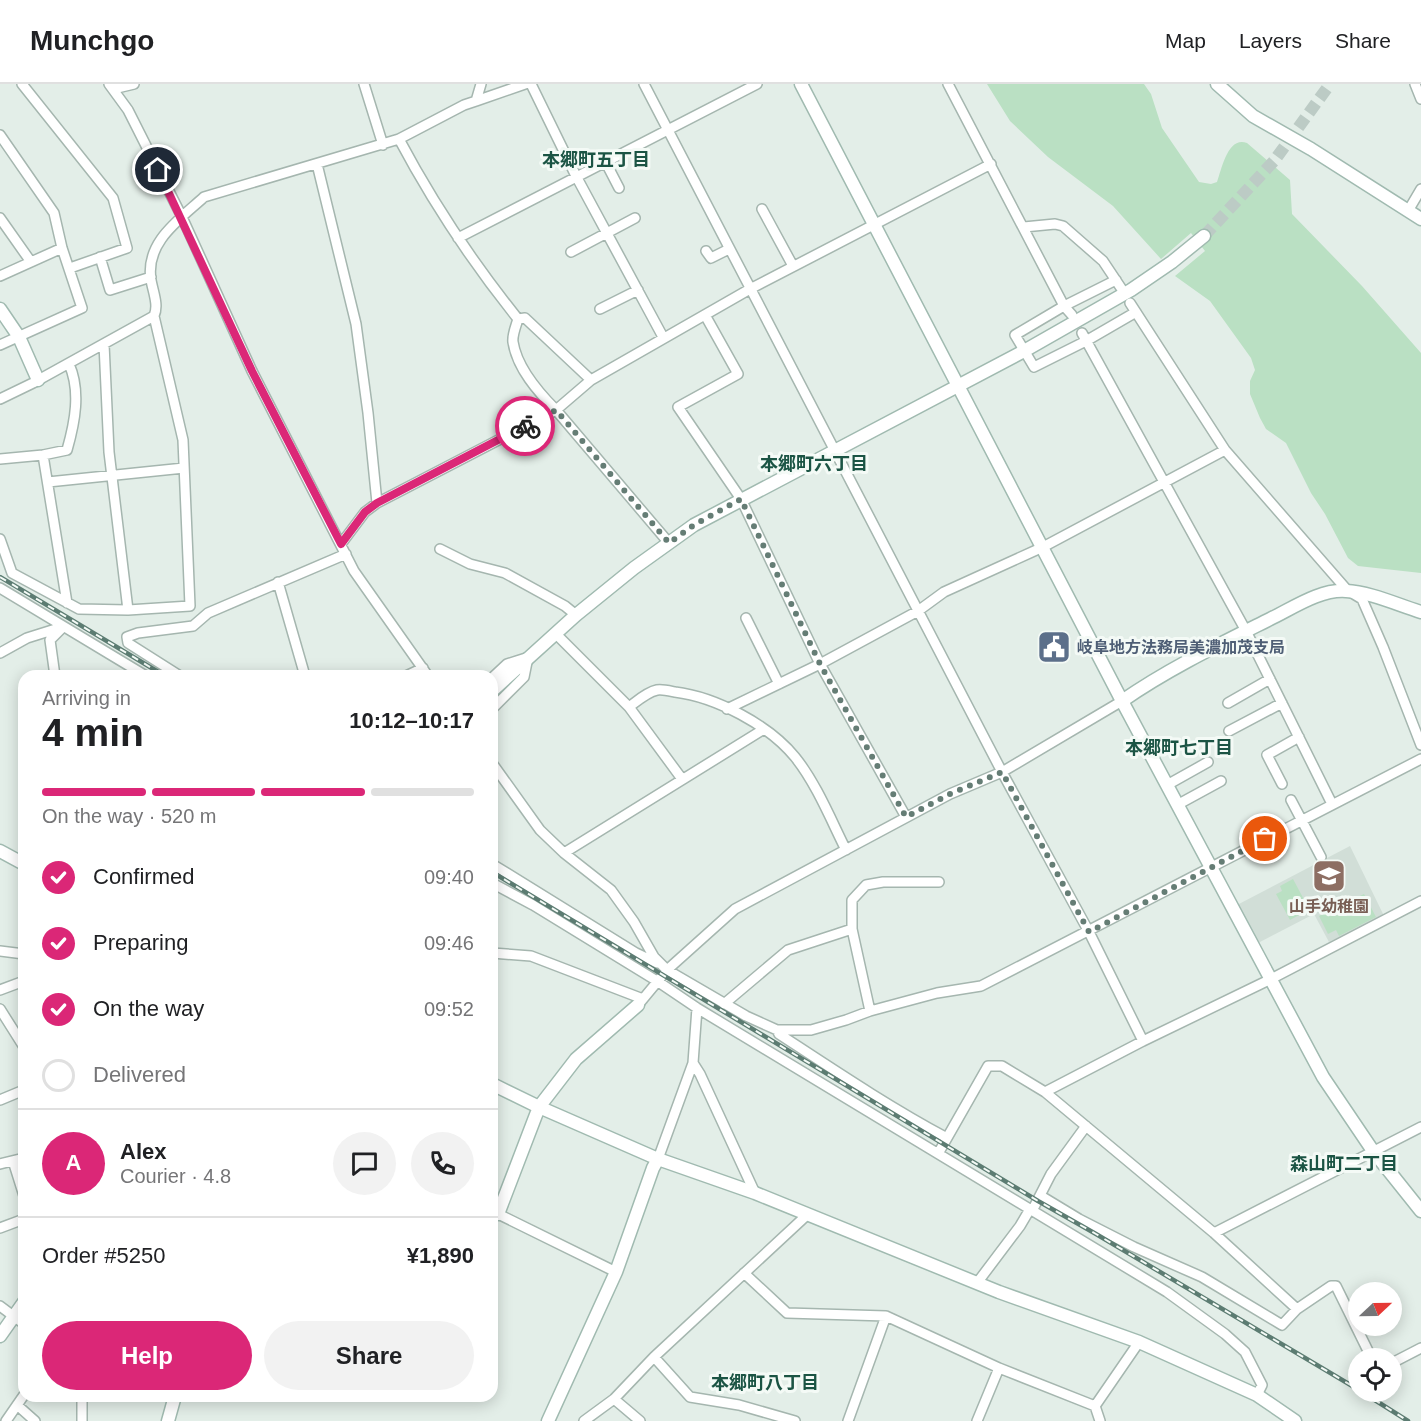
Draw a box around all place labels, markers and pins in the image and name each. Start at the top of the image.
pin [132,144,183,195]
public building icon: 岐阜地方法務局美濃加茂支局 [1036,629,1072,665]
place label: 岐阜地方法務局美濃加茂支局 [1077,638,1285,656]
pin [1239,813,1290,864]
school or university icon: 山手幼稚園 [1311,858,1347,894]
place label: 山手幼稚園 [1289,898,1369,915]

